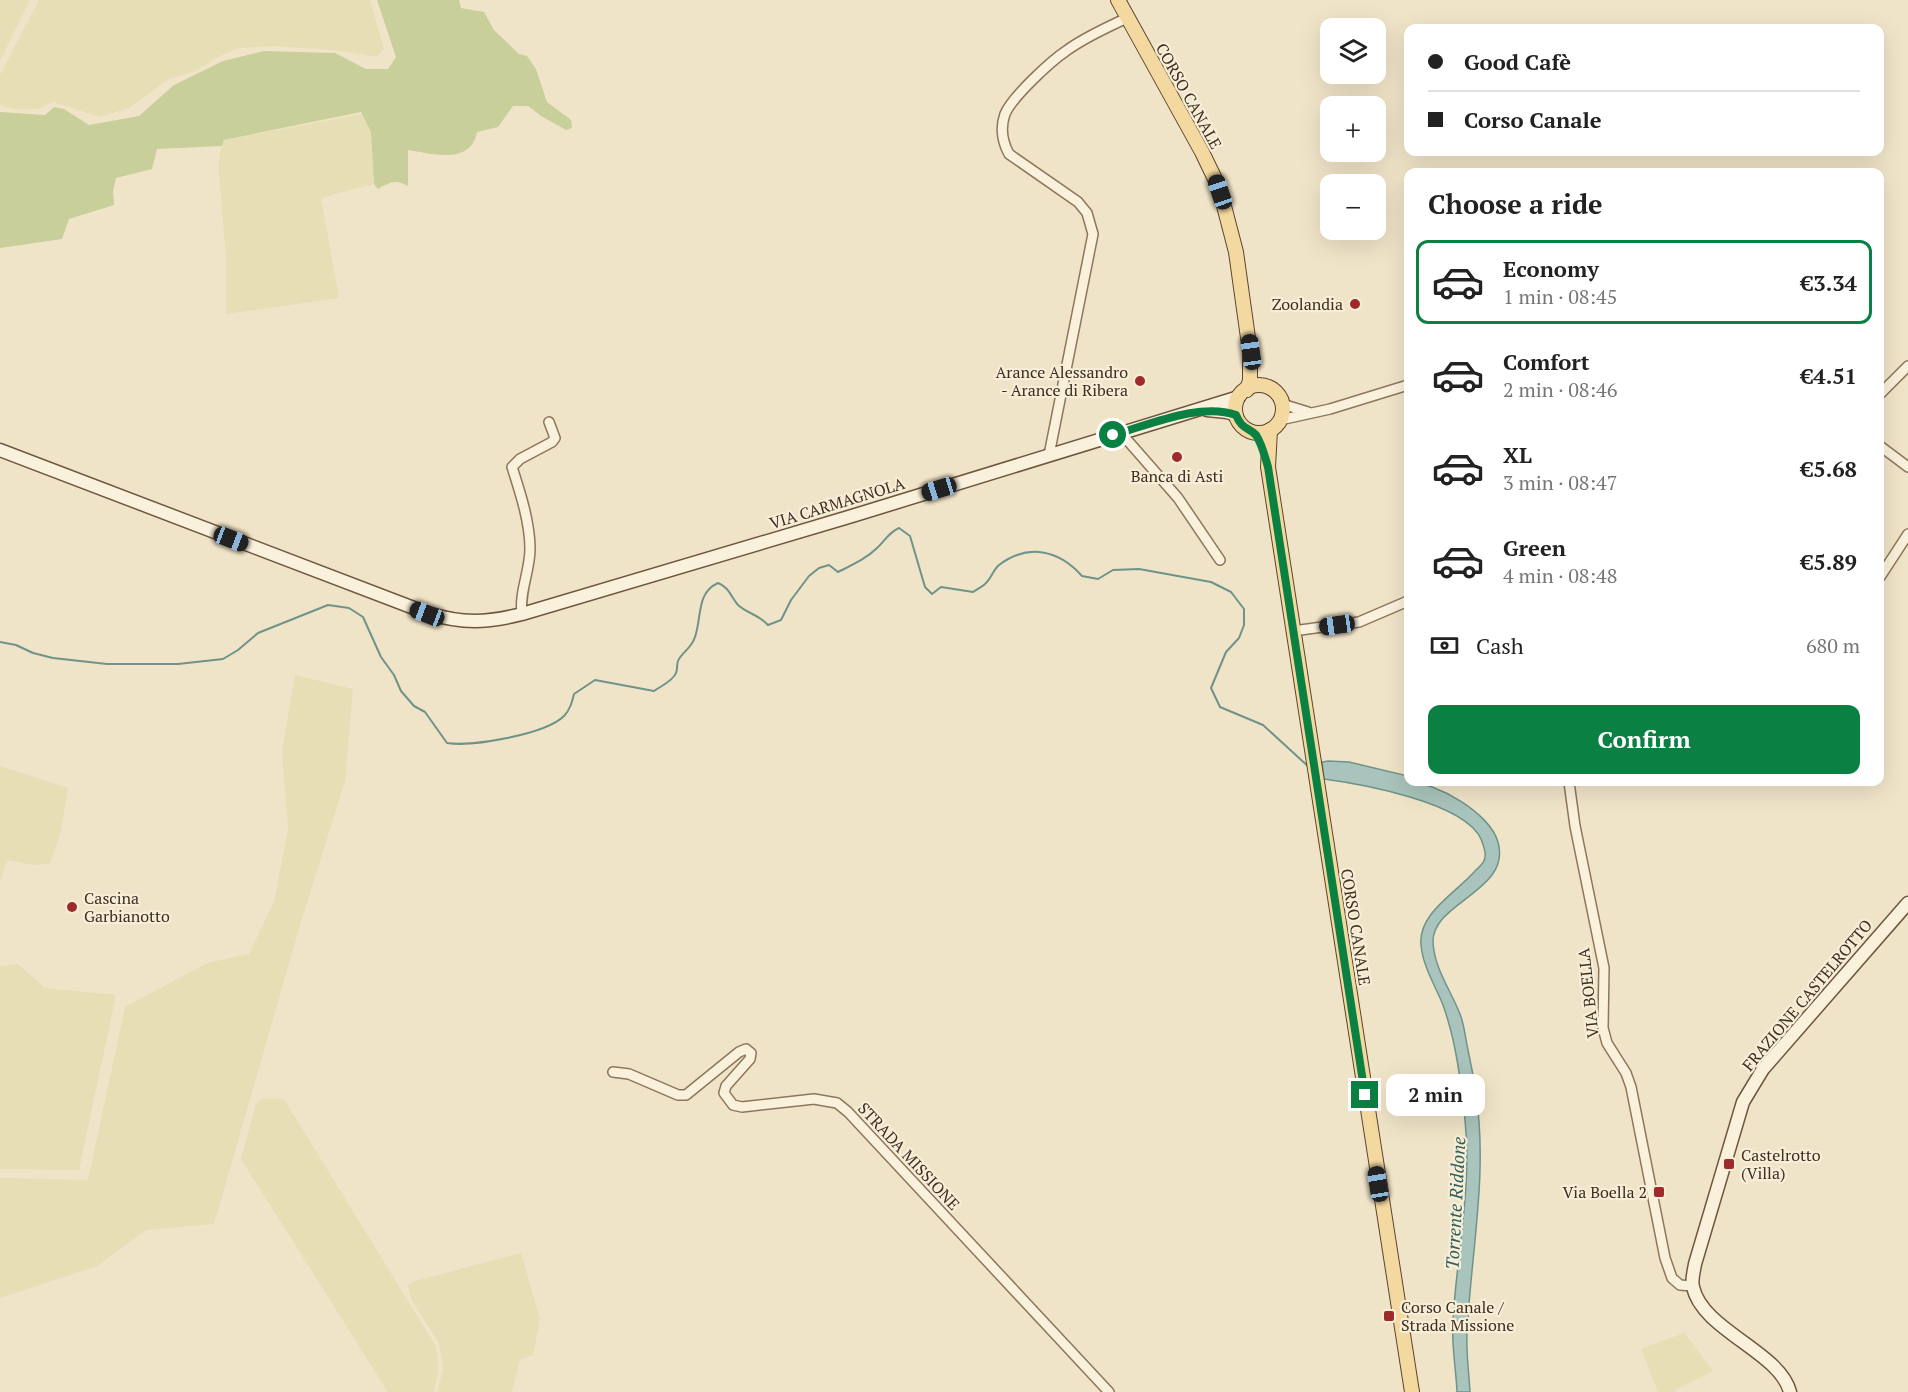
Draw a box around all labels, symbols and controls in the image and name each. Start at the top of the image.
map controls [1320,18,1386,240]
button: layers [1320,18,1386,84]
street label: CORSO CANALE [1151,39,1227,153]
text: Good Cafè [1464,47,1571,76]
button: + [1320,96,1386,162]
text: Corso Canale [1464,105,1602,134]
car [1206,172,1234,212]
button: − [1320,174,1386,240]
text: Choose a ride [1428,186,1603,222]
text: Economy [1503,254,1599,283]
icon: car [1431,255,1485,309]
text: €3.34 [1801,268,1857,297]
text: 1 min · 08:45 [1503,283,1617,310]
place label: Zoolandia [1272,293,1343,315]
marker: Zoolandia [1348,297,1362,311]
car [1240,333,1262,371]
text: Comfort [1503,347,1589,376]
icon: car [1431,348,1485,402]
place label: Arance Alessandro - Arance di Ribera [995,361,1128,401]
text: €4.51 [1801,361,1857,390]
marker: Arance Alessandro - Arance di Ribera [1133,374,1147,388]
text: 2 min · 08:46 [1503,376,1617,403]
route start [1099,421,1126,448]
text: XL [1503,440,1532,469]
icon: car [1431,441,1485,495]
marker: Banca di Asti [1170,450,1184,464]
text: €5.68 [1801,454,1857,483]
place label: Banca di Asti [1131,465,1224,487]
text: 3 min · 08:47 [1503,469,1617,496]
street label: VIA CARMAGNOLA [767,472,907,534]
car [919,475,959,503]
car [211,524,251,554]
text: Green [1503,533,1566,562]
icon: car [1431,534,1485,588]
text: €5.89 [1801,547,1857,576]
text: 4 min · 08:48 [1503,562,1617,589]
car [407,599,447,629]
car [1318,614,1356,636]
icon: cash [1428,629,1461,662]
text: Cash [1476,631,1524,660]
text: 680 m [1806,632,1860,659]
button: Confirm [1428,705,1860,774]
street label: CORSO CANALE [1336,867,1376,987]
place label: Cascina Garbianotto [84,887,170,927]
marker: Cascina Garbianotto [65,900,79,914]
street label: FRAZIONE CASTELROTTO [1737,915,1877,1075]
street label: VIA BOELLA [1572,947,1604,1039]
callout: 2 min [1386,1074,1485,1116]
route end [1351,1081,1378,1108]
text: 2 min [1408,1081,1463,1108]
street label: STRADA MISSIONE [853,1097,965,1215]
water label: Torrente Riddone [1440,1136,1470,1270]
place label: Castelrotto (Villa) [1741,1144,1821,1184]
marker: Castelrotto (Villa) [1722,1157,1736,1171]
car [1366,1165,1390,1203]
place label: Via Boella 2 [1562,1181,1647,1203]
marker: Via Boella 2 [1652,1185,1666,1199]
place label: Corso Canale / Strada Missione [1401,1296,1514,1336]
marker: Corso Canale / Strada Missione [1382,1309,1396,1323]

